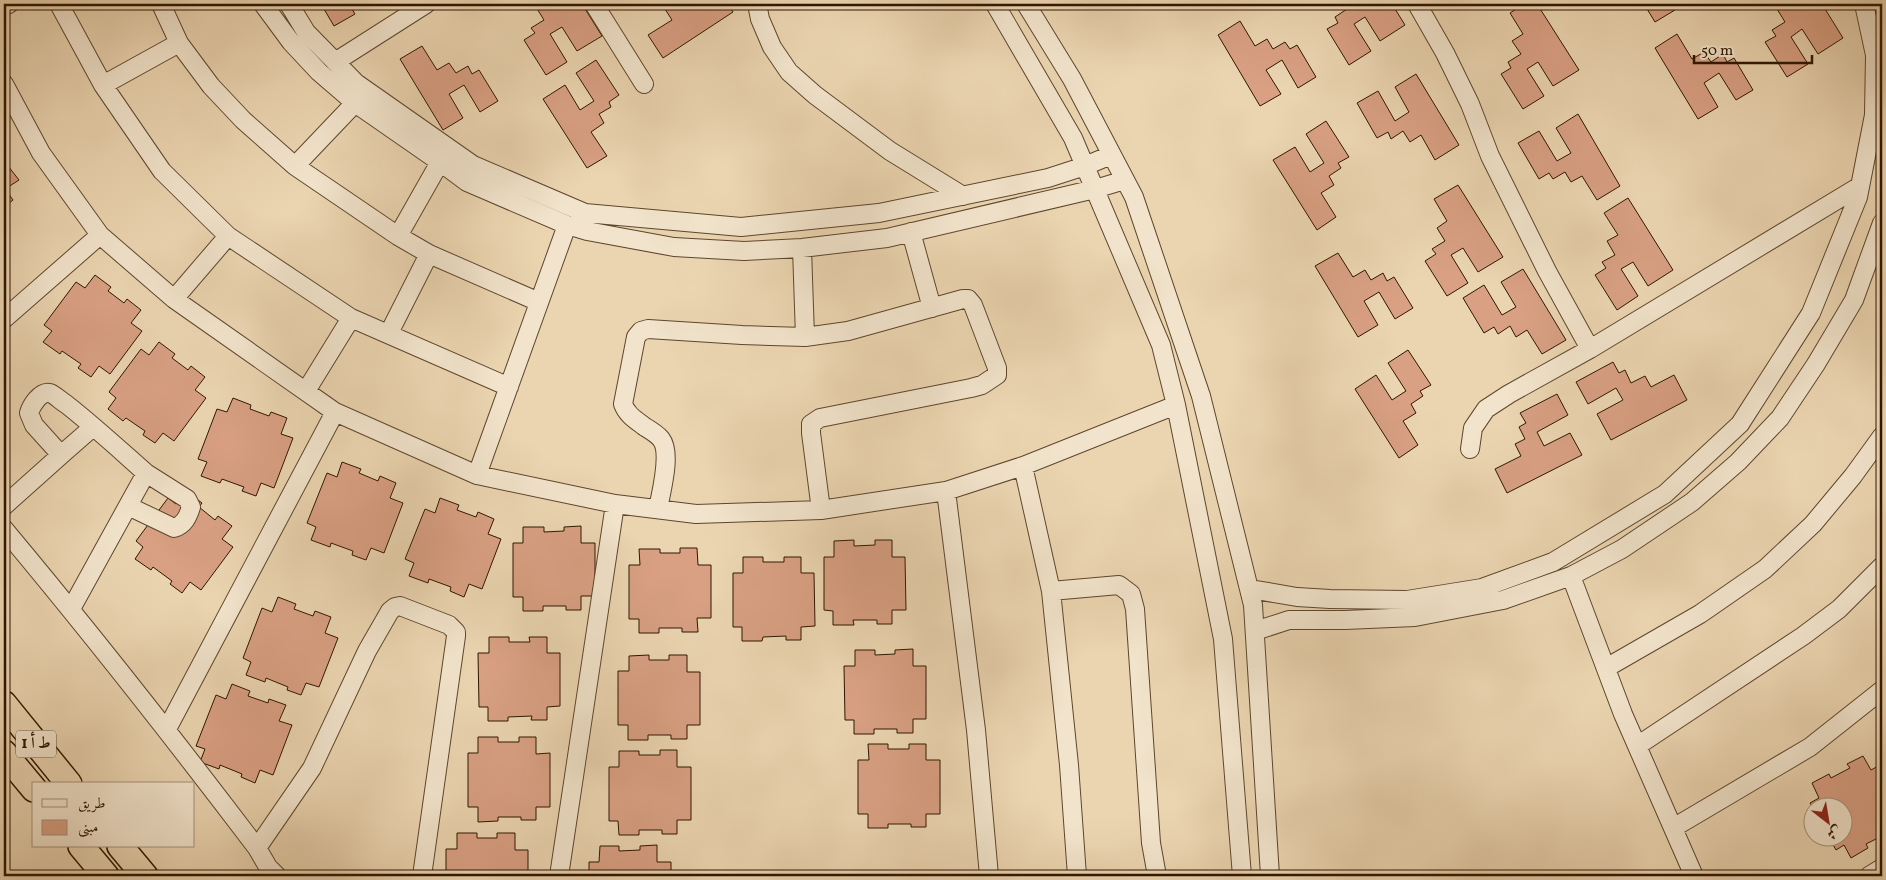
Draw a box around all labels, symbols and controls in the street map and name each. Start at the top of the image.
scale bar [1694,32,1811,64]
text: 50 m [1701,41,1733,62]
road number: ط أ 1 [16,731,56,758]
legend [32,782,195,848]
text: طريق [78,794,105,815]
north arrow [1804,798,1854,848]
text: مبنى [78,818,98,839]
text: ش [1823,820,1845,844]

